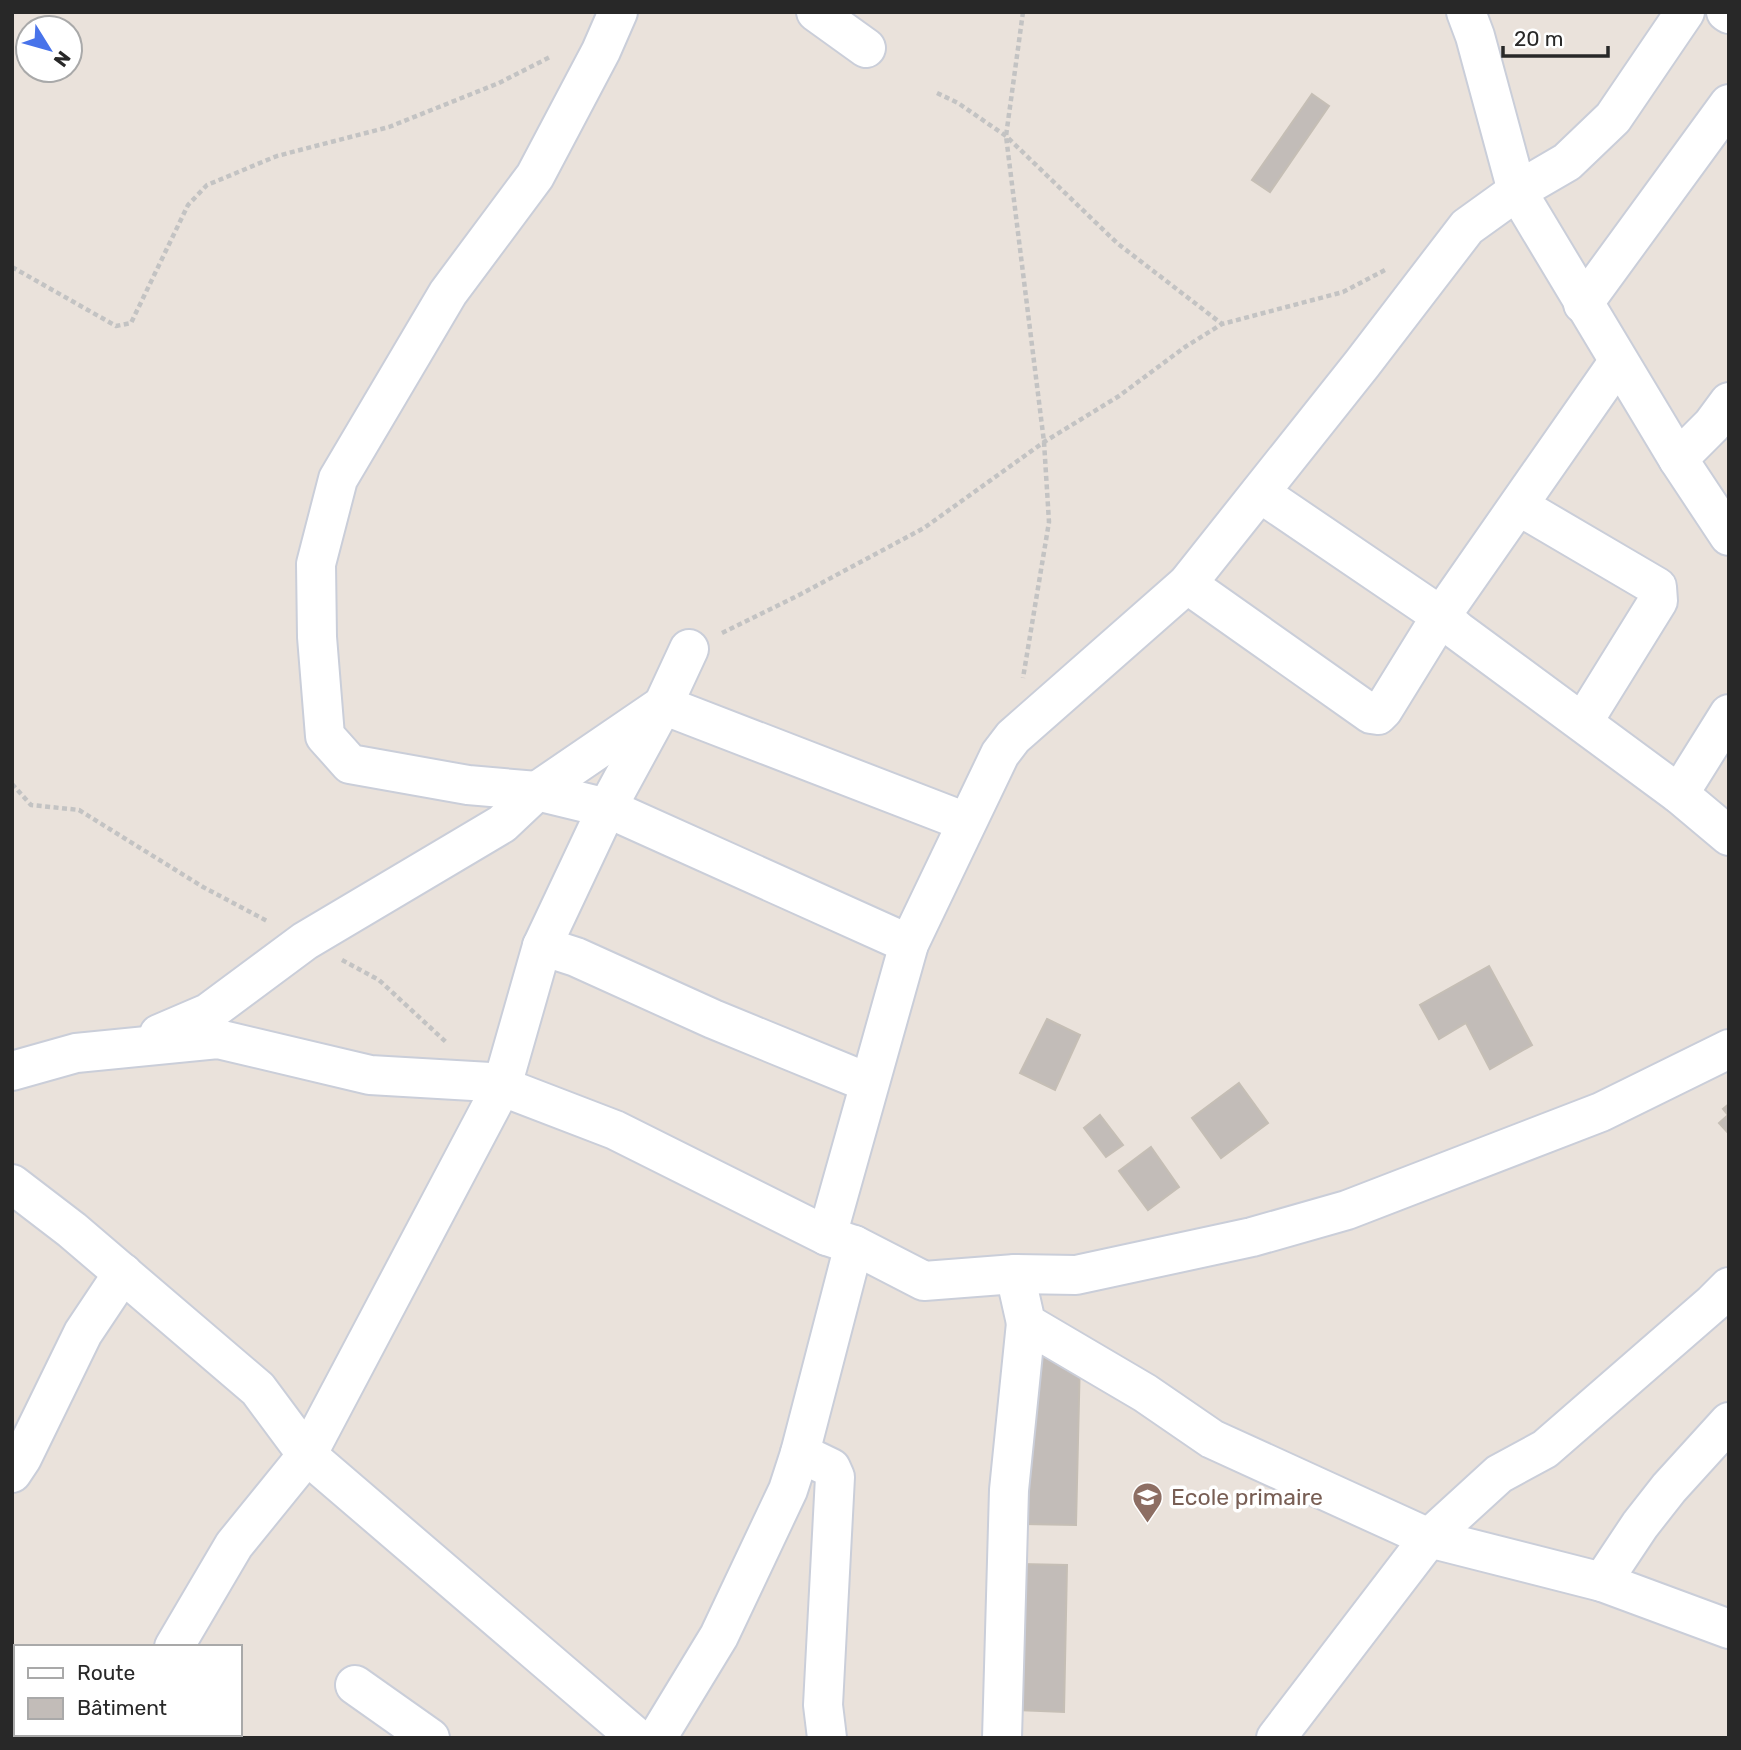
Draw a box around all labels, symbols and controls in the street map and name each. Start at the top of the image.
north arrow [14,14,84,84]
scale bar [1503,14,1608,58]
text: 20 m [1514,26,1563,51]
text: N [49,47,75,71]
school or university icon: Ecole primaire [1131,1480,1165,1524]
place label: Ecole primaire [1171,1483,1323,1511]
legend [14,1645,242,1736]
text: Route [77,1660,135,1685]
text: Bâtiment [77,1695,167,1720]

